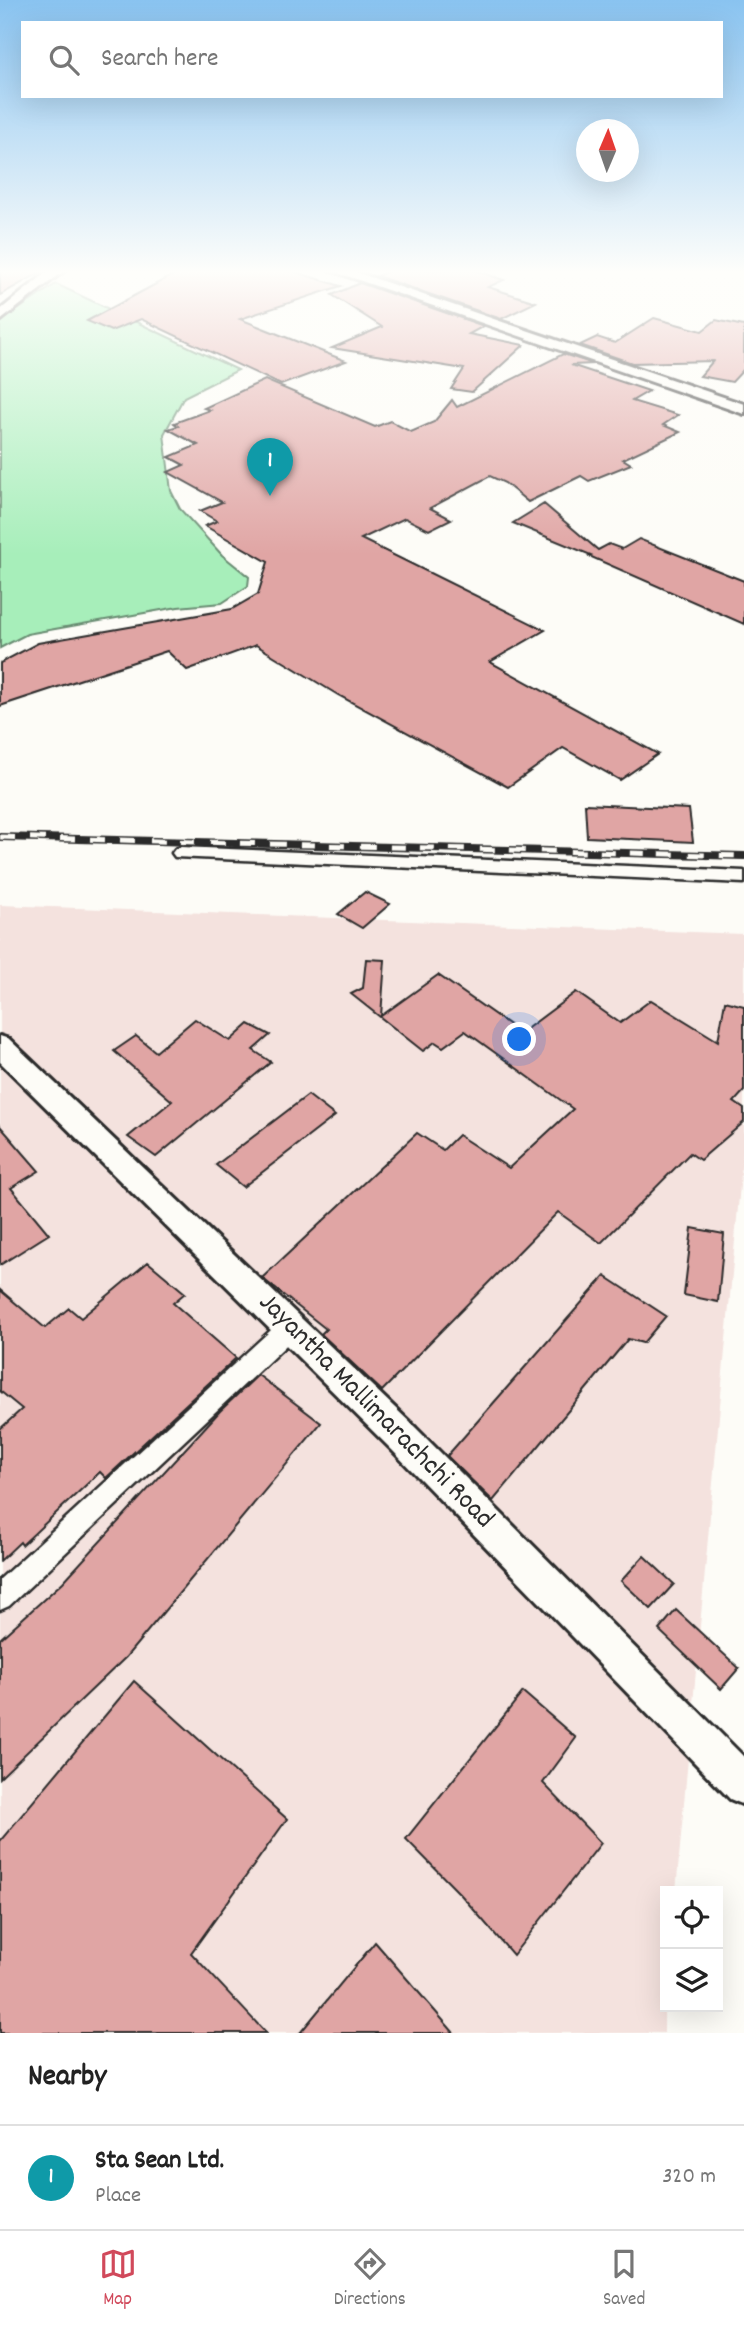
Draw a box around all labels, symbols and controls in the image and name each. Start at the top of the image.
search box [21,21,723,98]
icon: search [45,41,83,79]
text: Search here [101,41,219,78]
north arrow [576,119,639,182]
pin: 1 [247,438,293,496]
your location [502,1022,536,1056]
street label: Jayantha Mallimarachchi Road [248,1285,502,1539]
map controls [660,1886,723,2012]
button: locate [660,1886,723,1949]
button: layers [660,1949,723,2012]
text: Nearby [28,2057,106,2100]
text: Sta Sean Ltd. [95,2143,224,2180]
text: 1 [48,2161,54,2194]
text: 320 m [662,2161,716,2194]
text: Place [95,2180,141,2213]
tab: Map [99,2245,137,2314]
tab: Directions [334,2245,406,2314]
tab: Saved [603,2245,645,2314]

